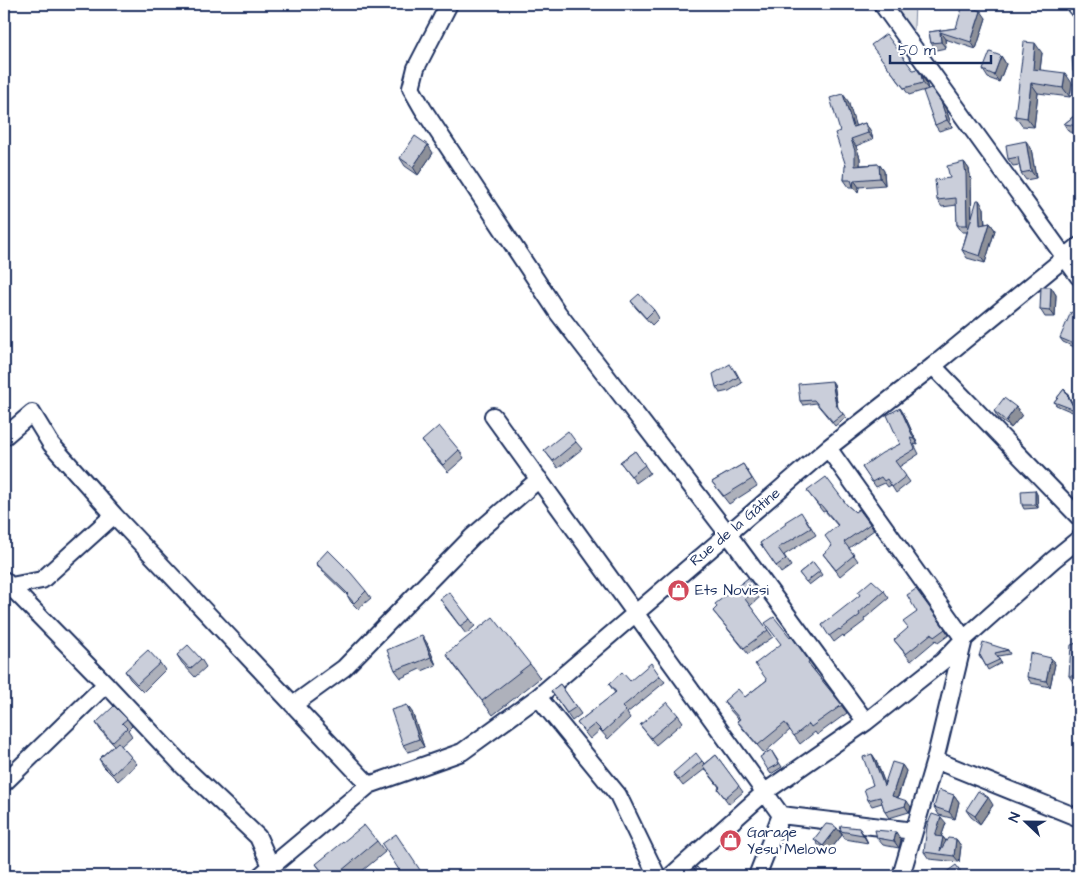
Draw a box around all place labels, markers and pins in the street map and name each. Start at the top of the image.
shop icon: Ets Novissi [667,578,691,602]
place label: Ets Novissi [695,580,769,601]
place label: Garage Yesu Melowo [747,822,837,860]
shop icon: Garage Yesu Melowo [719,829,743,853]

